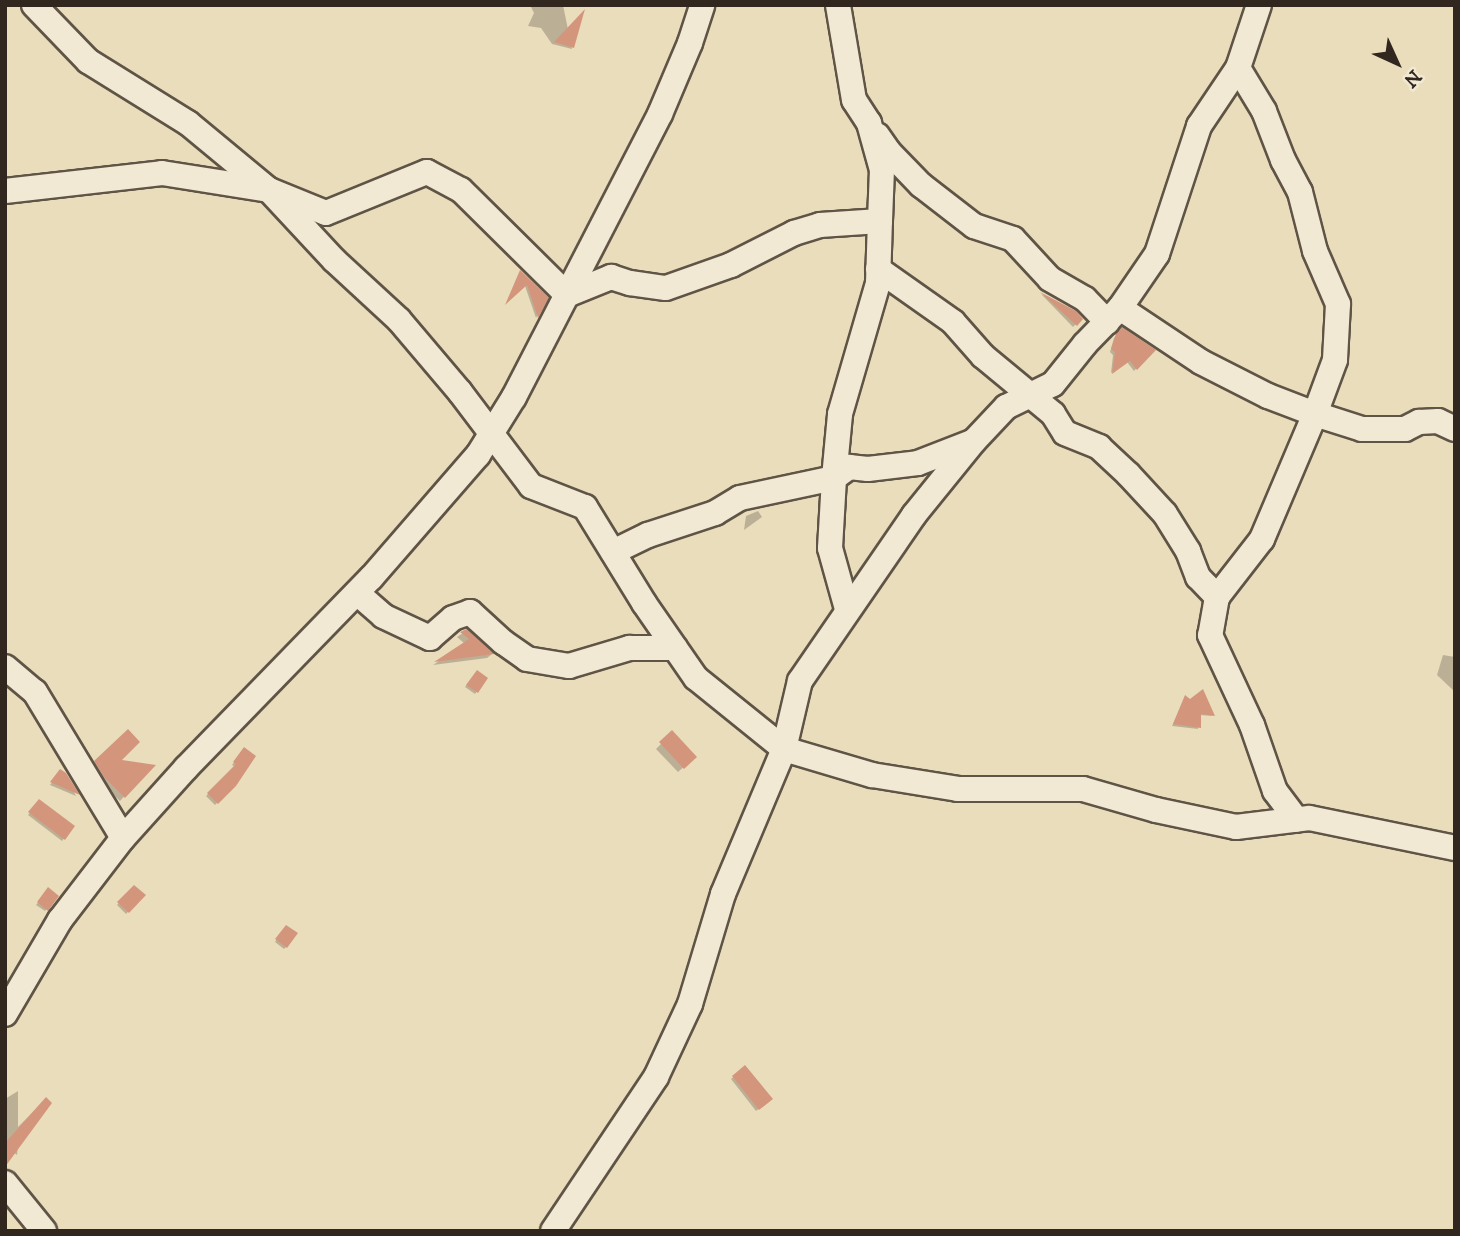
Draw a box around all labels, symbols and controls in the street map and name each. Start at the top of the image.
north arrow [1362,28,1432,98]
text: N [1399,65,1426,92]

